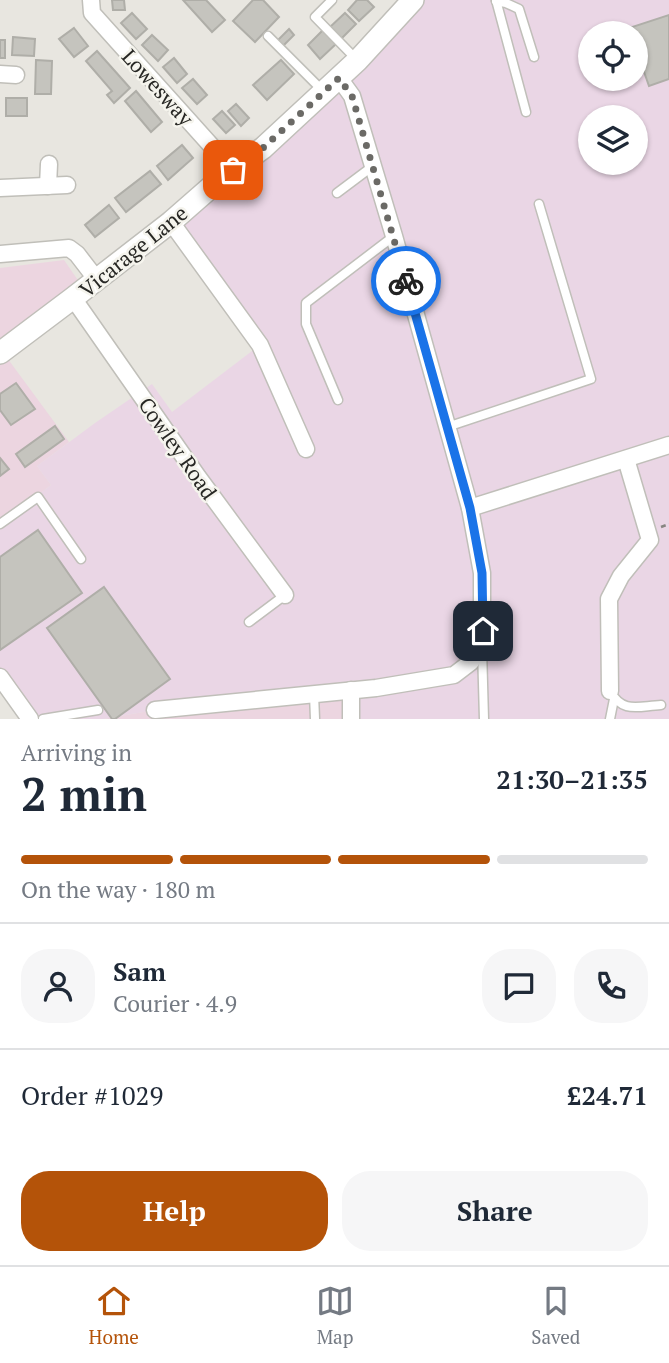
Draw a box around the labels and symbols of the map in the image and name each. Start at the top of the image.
street label: Lowesway [116,43,200,132]
pin [203,140,263,200]
street label: Vicarage Lane [73,199,193,303]
courier [371,246,441,316]
street label: Cowley Road [132,391,224,505]
pin [453,601,513,661]

